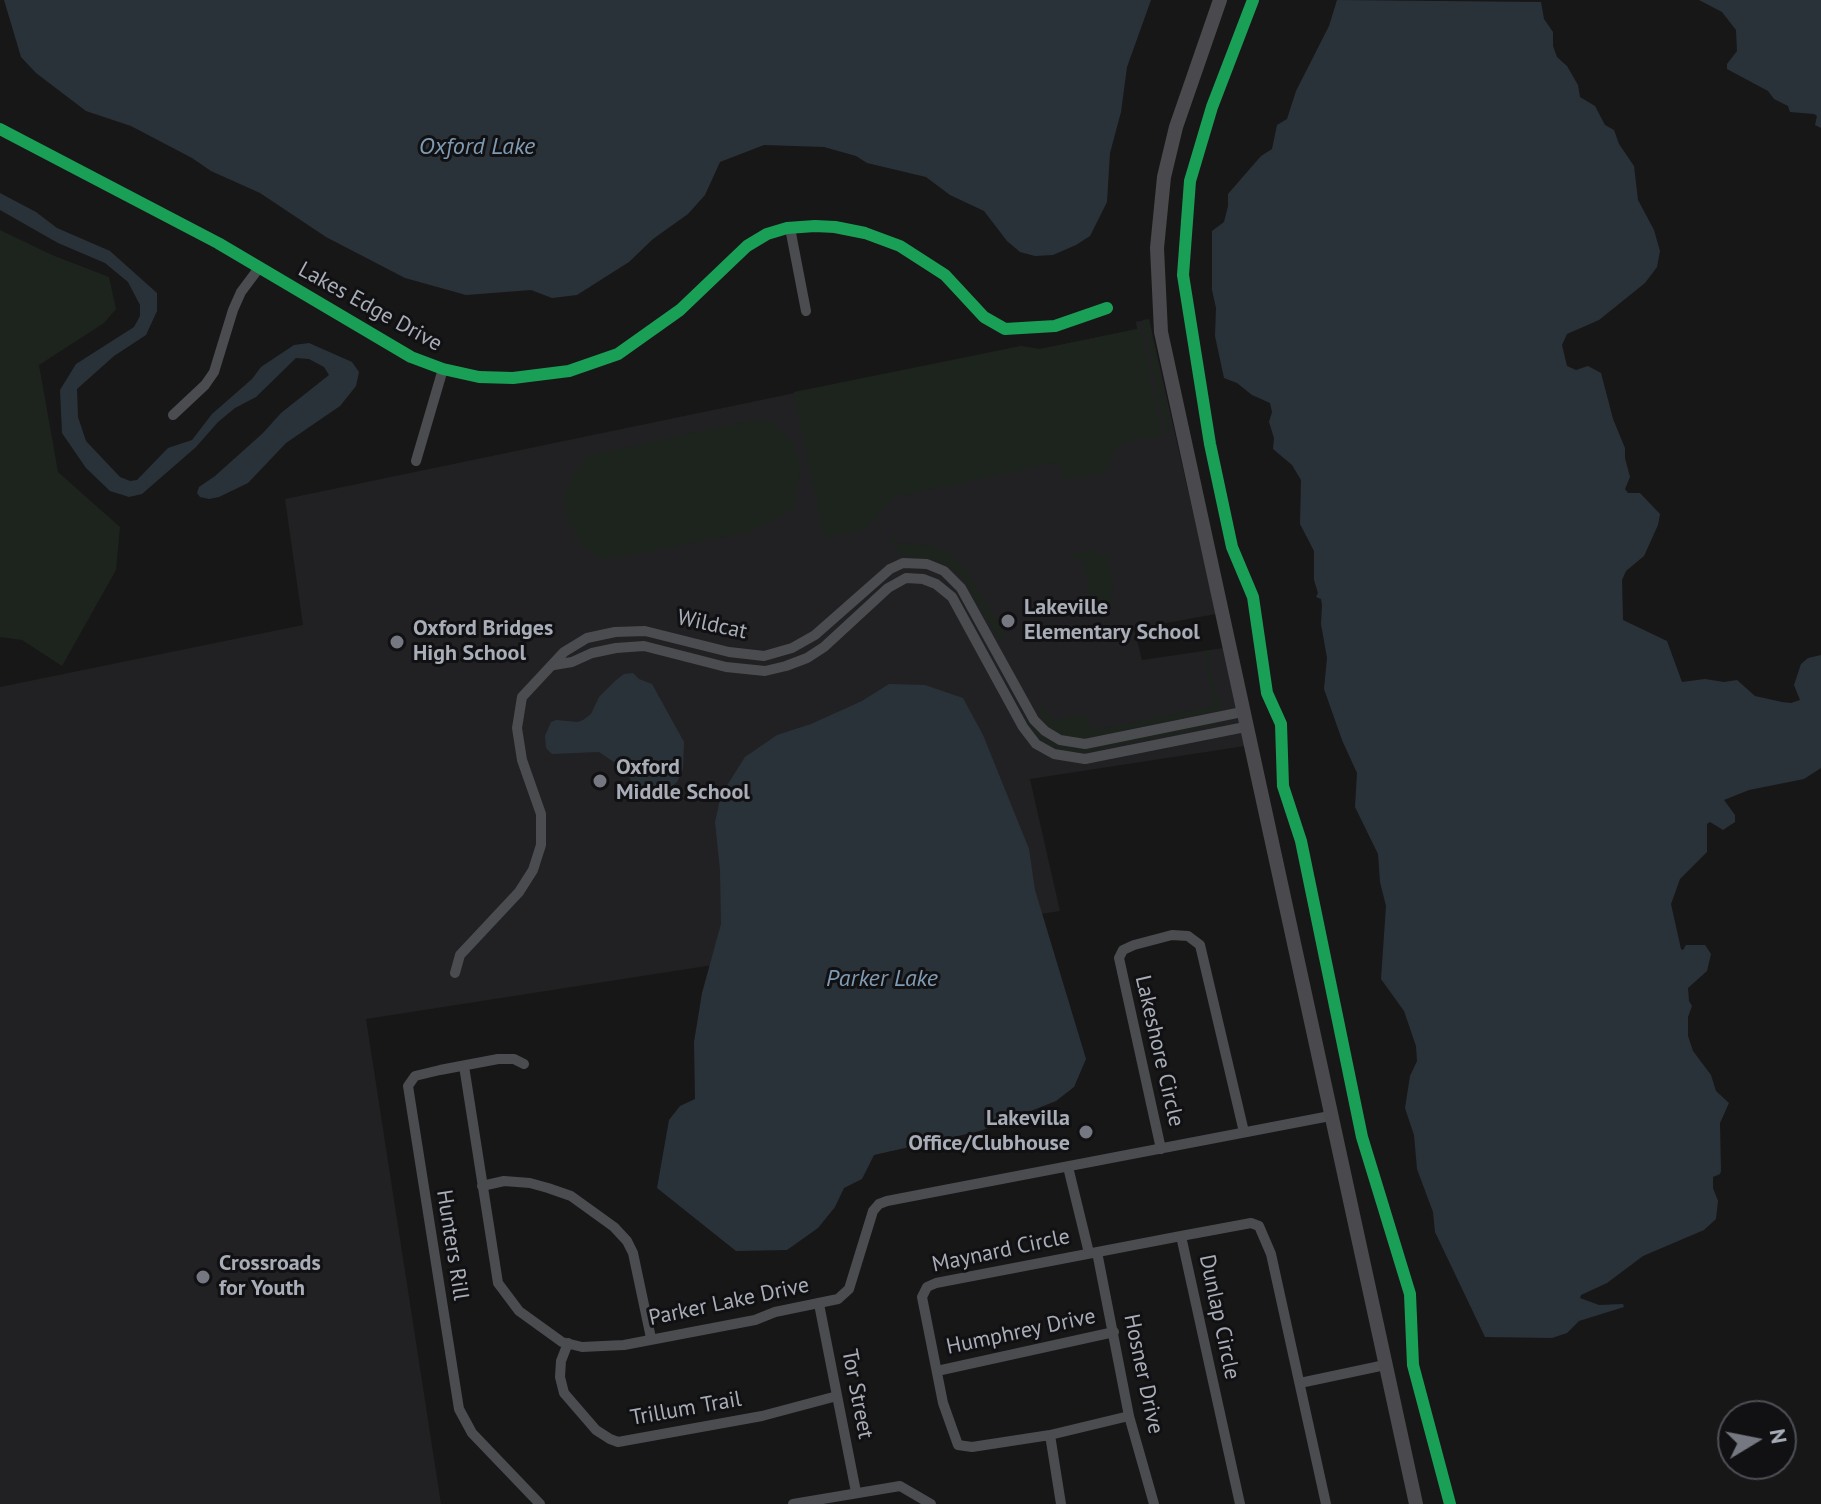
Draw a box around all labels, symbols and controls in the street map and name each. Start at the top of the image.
water label: Oxford Lake [419,133,535,161]
street label: Lakes Edge Drive [294,257,446,357]
place label: Lakeville Elementary School [1024,595,1200,646]
street label: Wildcat [675,605,749,645]
marker: Lakeville Elementary School [999,612,1017,630]
place label: Oxford Bridges High School [413,616,553,668]
marker: Oxford Bridges High School [388,633,406,651]
place label: Oxford Middle School [616,755,750,806]
marker: Oxford Middle School [591,772,609,790]
water label: Parker Lake [826,965,938,993]
street label: Lakeshore Circle [1129,973,1189,1129]
place label: Lakevilla Office/Clubhouse [908,1106,1070,1158]
marker: Lakevilla Office/Clubhouse [1077,1123,1095,1141]
street label: Hunters Rill [430,1188,474,1302]
street label: Maynard Circle [930,1224,1072,1278]
place label: Crossroads for Youth [219,1251,321,1302]
street label: Dunlap Circle [1193,1252,1245,1382]
marker: Crossroads for Youth [194,1268,212,1286]
street label: Parker Lake Drive [646,1272,812,1332]
street label: Humphrey Drive [944,1303,1098,1361]
street label: Hosner Drive [1117,1312,1169,1436]
street label: Tor Street [835,1347,879,1441]
street label: Trillum Trail [628,1386,744,1432]
north arrow [1717,1400,1797,1480]
text: N [1764,1427,1794,1446]

